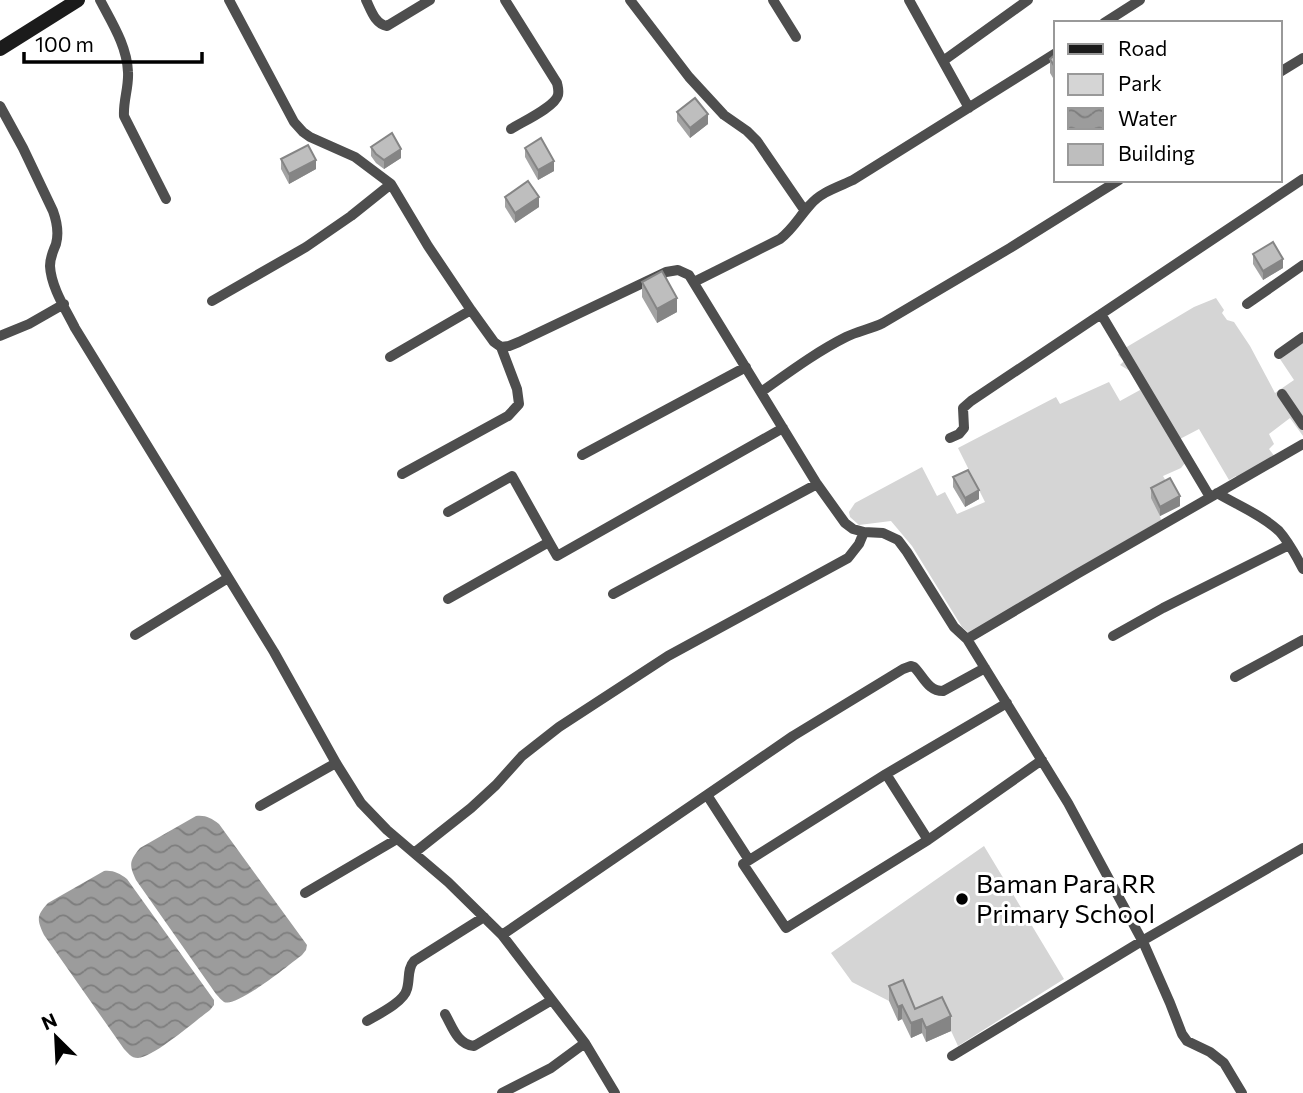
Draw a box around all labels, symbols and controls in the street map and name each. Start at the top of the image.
scale bar [24,21,203,65]
legend [1054,21,1282,182]
text: 100 m [35,31,94,56]
text: Road [1118,35,1167,60]
text: Park [1118,70,1162,95]
text: Water [1118,105,1177,130]
text: Building [1118,140,1195,165]
place label: Baman Para RR Primary School [976,867,1156,928]
marker: Baman Para RR Primary School [954,891,970,907]
north arrow [21,1002,91,1072]
text: N [38,1008,60,1034]

